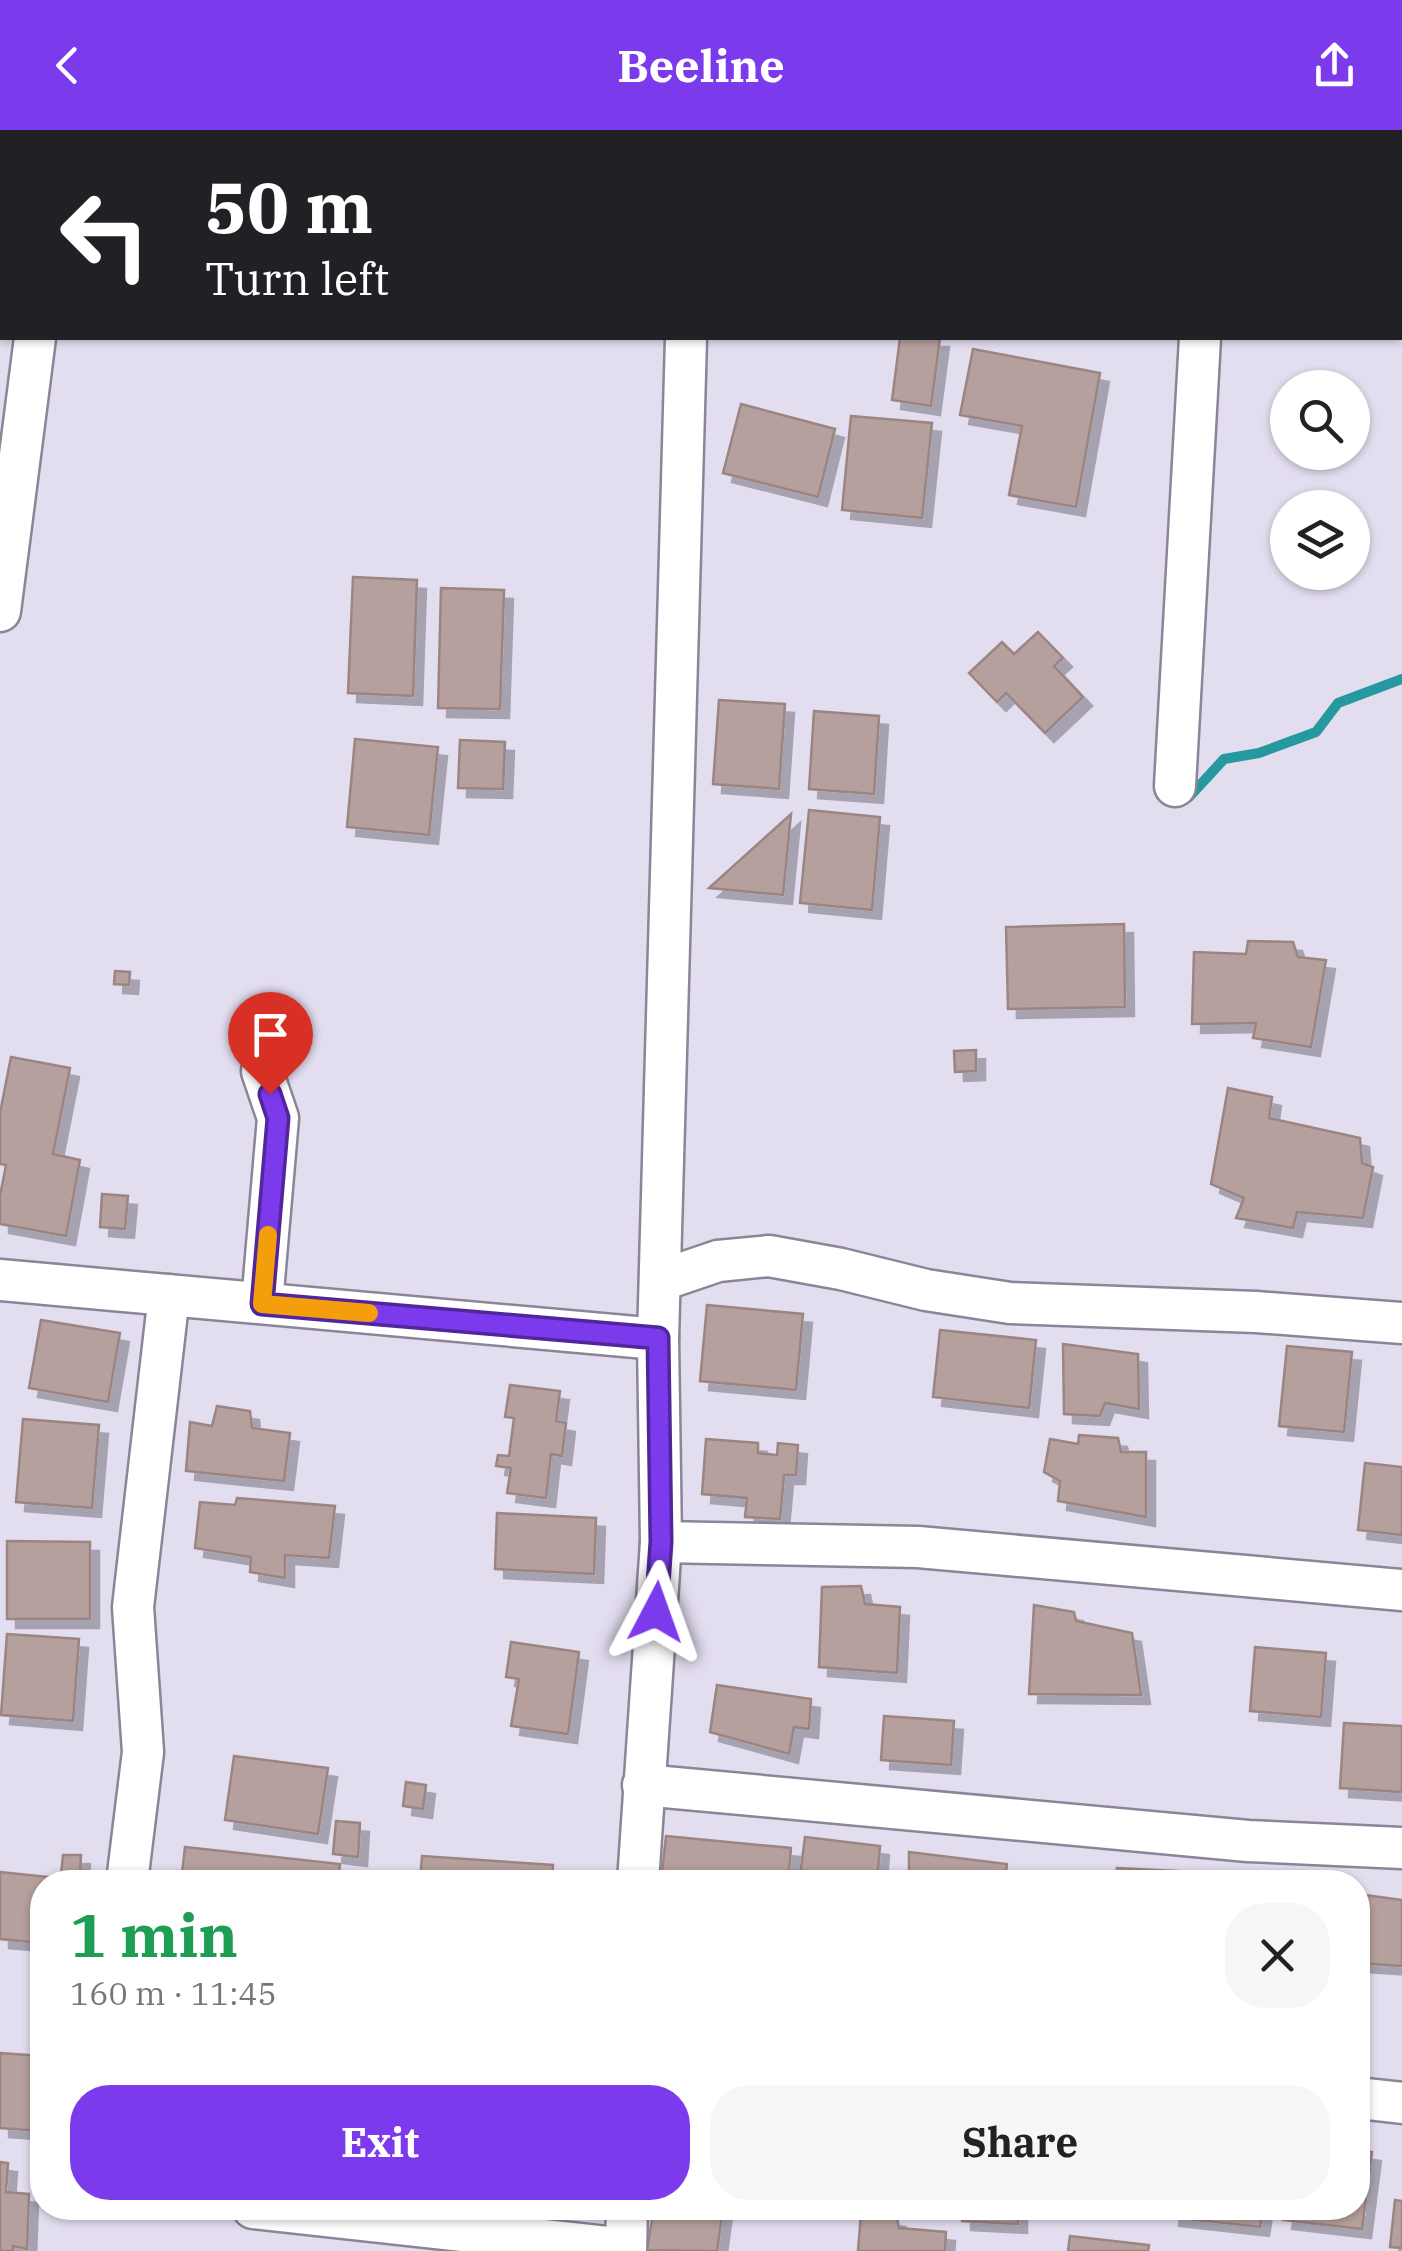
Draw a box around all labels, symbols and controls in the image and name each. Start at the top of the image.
text: Beeline [617,36,785,94]
icon: back [40,38,95,93]
icon: share [1307,38,1362,93]
text: 50 m [205,161,373,252]
icon: left [40,170,170,300]
text: Turn left [205,249,389,307]
map controls [1270,370,1370,590]
button: search [1270,370,1370,470]
button: layers [1270,490,1370,590]
pin [228,992,313,1095]
icon: arrive [243,1007,298,1062]
position arrow [604,1560,708,1664]
text: 1 min [70,1895,238,1974]
button: close [1225,1903,1330,2008]
text: 160 m · 11:45 [70,1972,277,2014]
button: Exit [70,2085,690,2200]
button: Share [710,2085,1330,2200]

